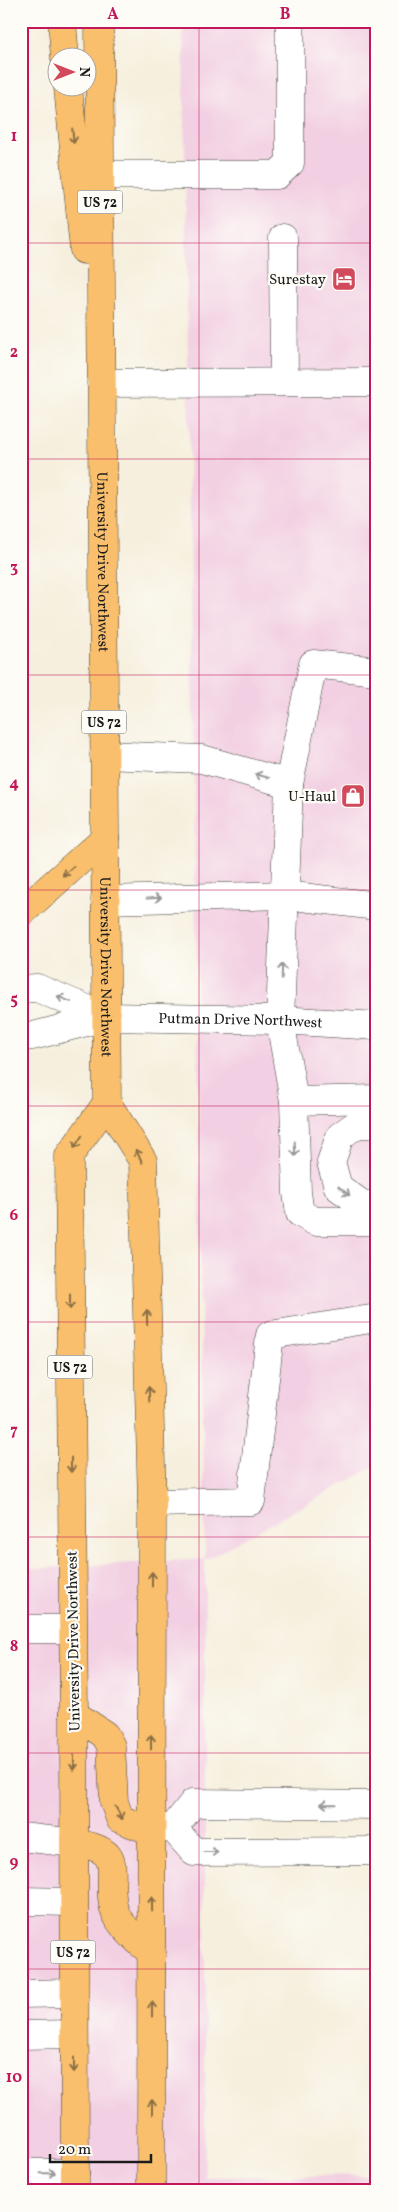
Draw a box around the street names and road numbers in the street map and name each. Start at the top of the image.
road number: US 72 [78,190,122,213]
street label: University Drive Northwest [90,472,113,652]
road number: US 72 [82,710,126,734]
street label: University Drive Northwest [93,877,116,1057]
street label: Putman Drive Northwest [158,1009,323,1035]
road number: US 72 [48,1355,92,1378]
street label: University Drive Northwest [62,1551,87,1731]
road number: US 72 [50,1940,96,1964]

